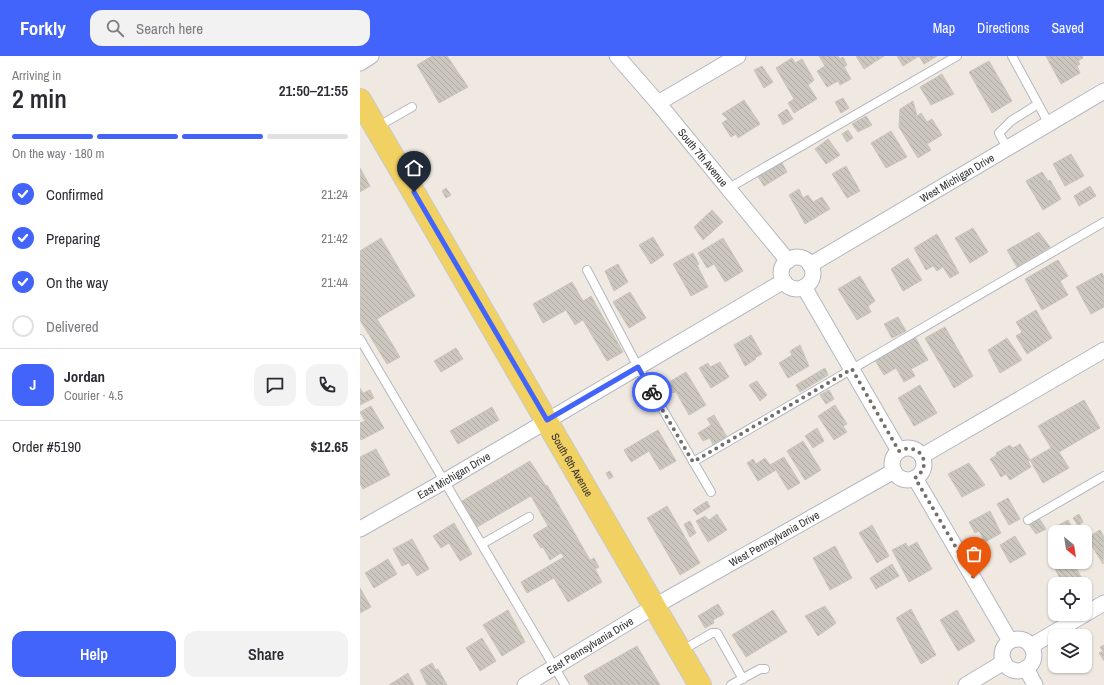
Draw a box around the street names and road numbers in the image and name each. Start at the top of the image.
street label: South 7th Avenue [675,126,731,190]
street label: West Michigan Drive [917,150,997,205]
street label: South 6th Avenue [548,431,596,499]
street label: East Michigan Drive [415,449,493,502]
street label: West Pennsylvania Drive [727,508,822,570]
street label: East Pennsylvania Drive [544,614,636,677]

